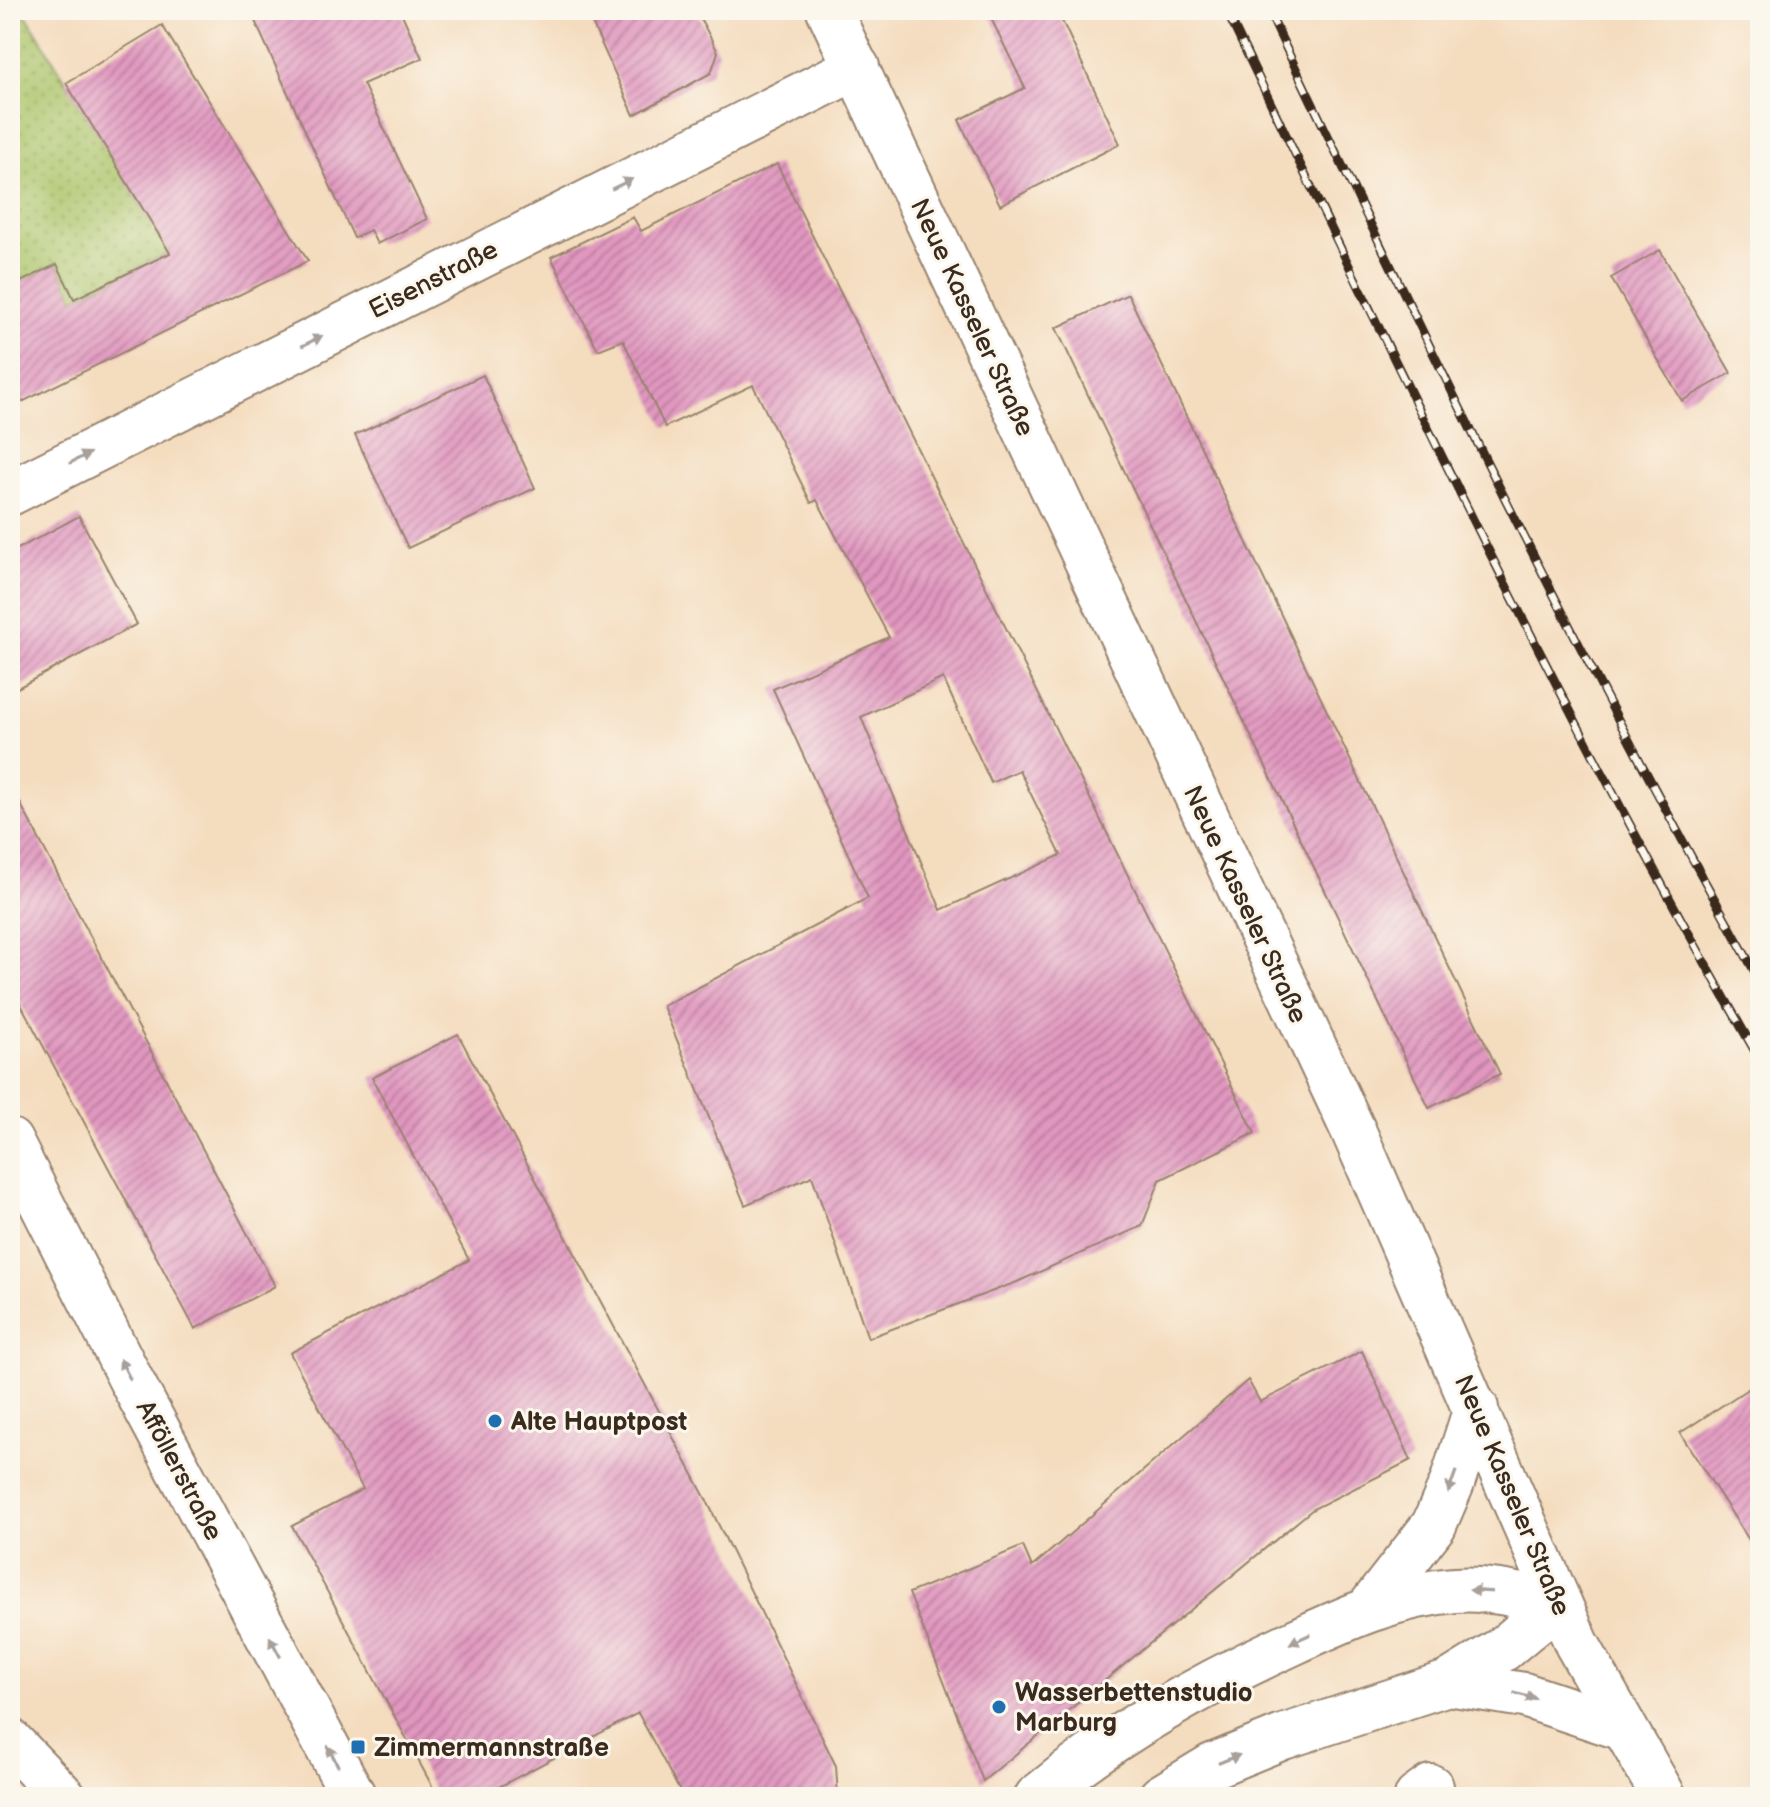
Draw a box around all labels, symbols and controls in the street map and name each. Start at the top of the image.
one-way arrow [610,177,633,190]
street label: Neue Kasseler Straße [903,194,1040,441]
street label: Eisenstraße [364,235,503,326]
one-way arrow [300,334,323,348]
one-way arrow [68,451,91,465]
street label: Neue Kasseler Straße [1176,781,1313,1028]
one-way arrow [118,1357,132,1380]
street label: Neue Kasseler Straße [1447,1371,1576,1621]
street label: Afföllerstraße [129,1395,229,1546]
place label: Alte Hauptpost [510,1407,688,1438]
marker: Alte Hauptpost [486,1412,504,1430]
one-way arrow [1445,1470,1458,1494]
one-way arrow [1468,1584,1493,1597]
one-way arrow [1288,1632,1311,1646]
one-way arrow [269,1635,282,1658]
place label: Wasserbettenstudio Marburg [1015,1678,1253,1739]
one-way arrow [1512,1690,1537,1702]
marker: Wasserbettenstudio Marburg [990,1698,1008,1716]
place label: Zimmermannstraße [374,1733,609,1764]
marker: Zimmermannstraße [349,1738,367,1756]
one-way arrow [327,1744,340,1767]
one-way arrow [1217,1752,1241,1765]

